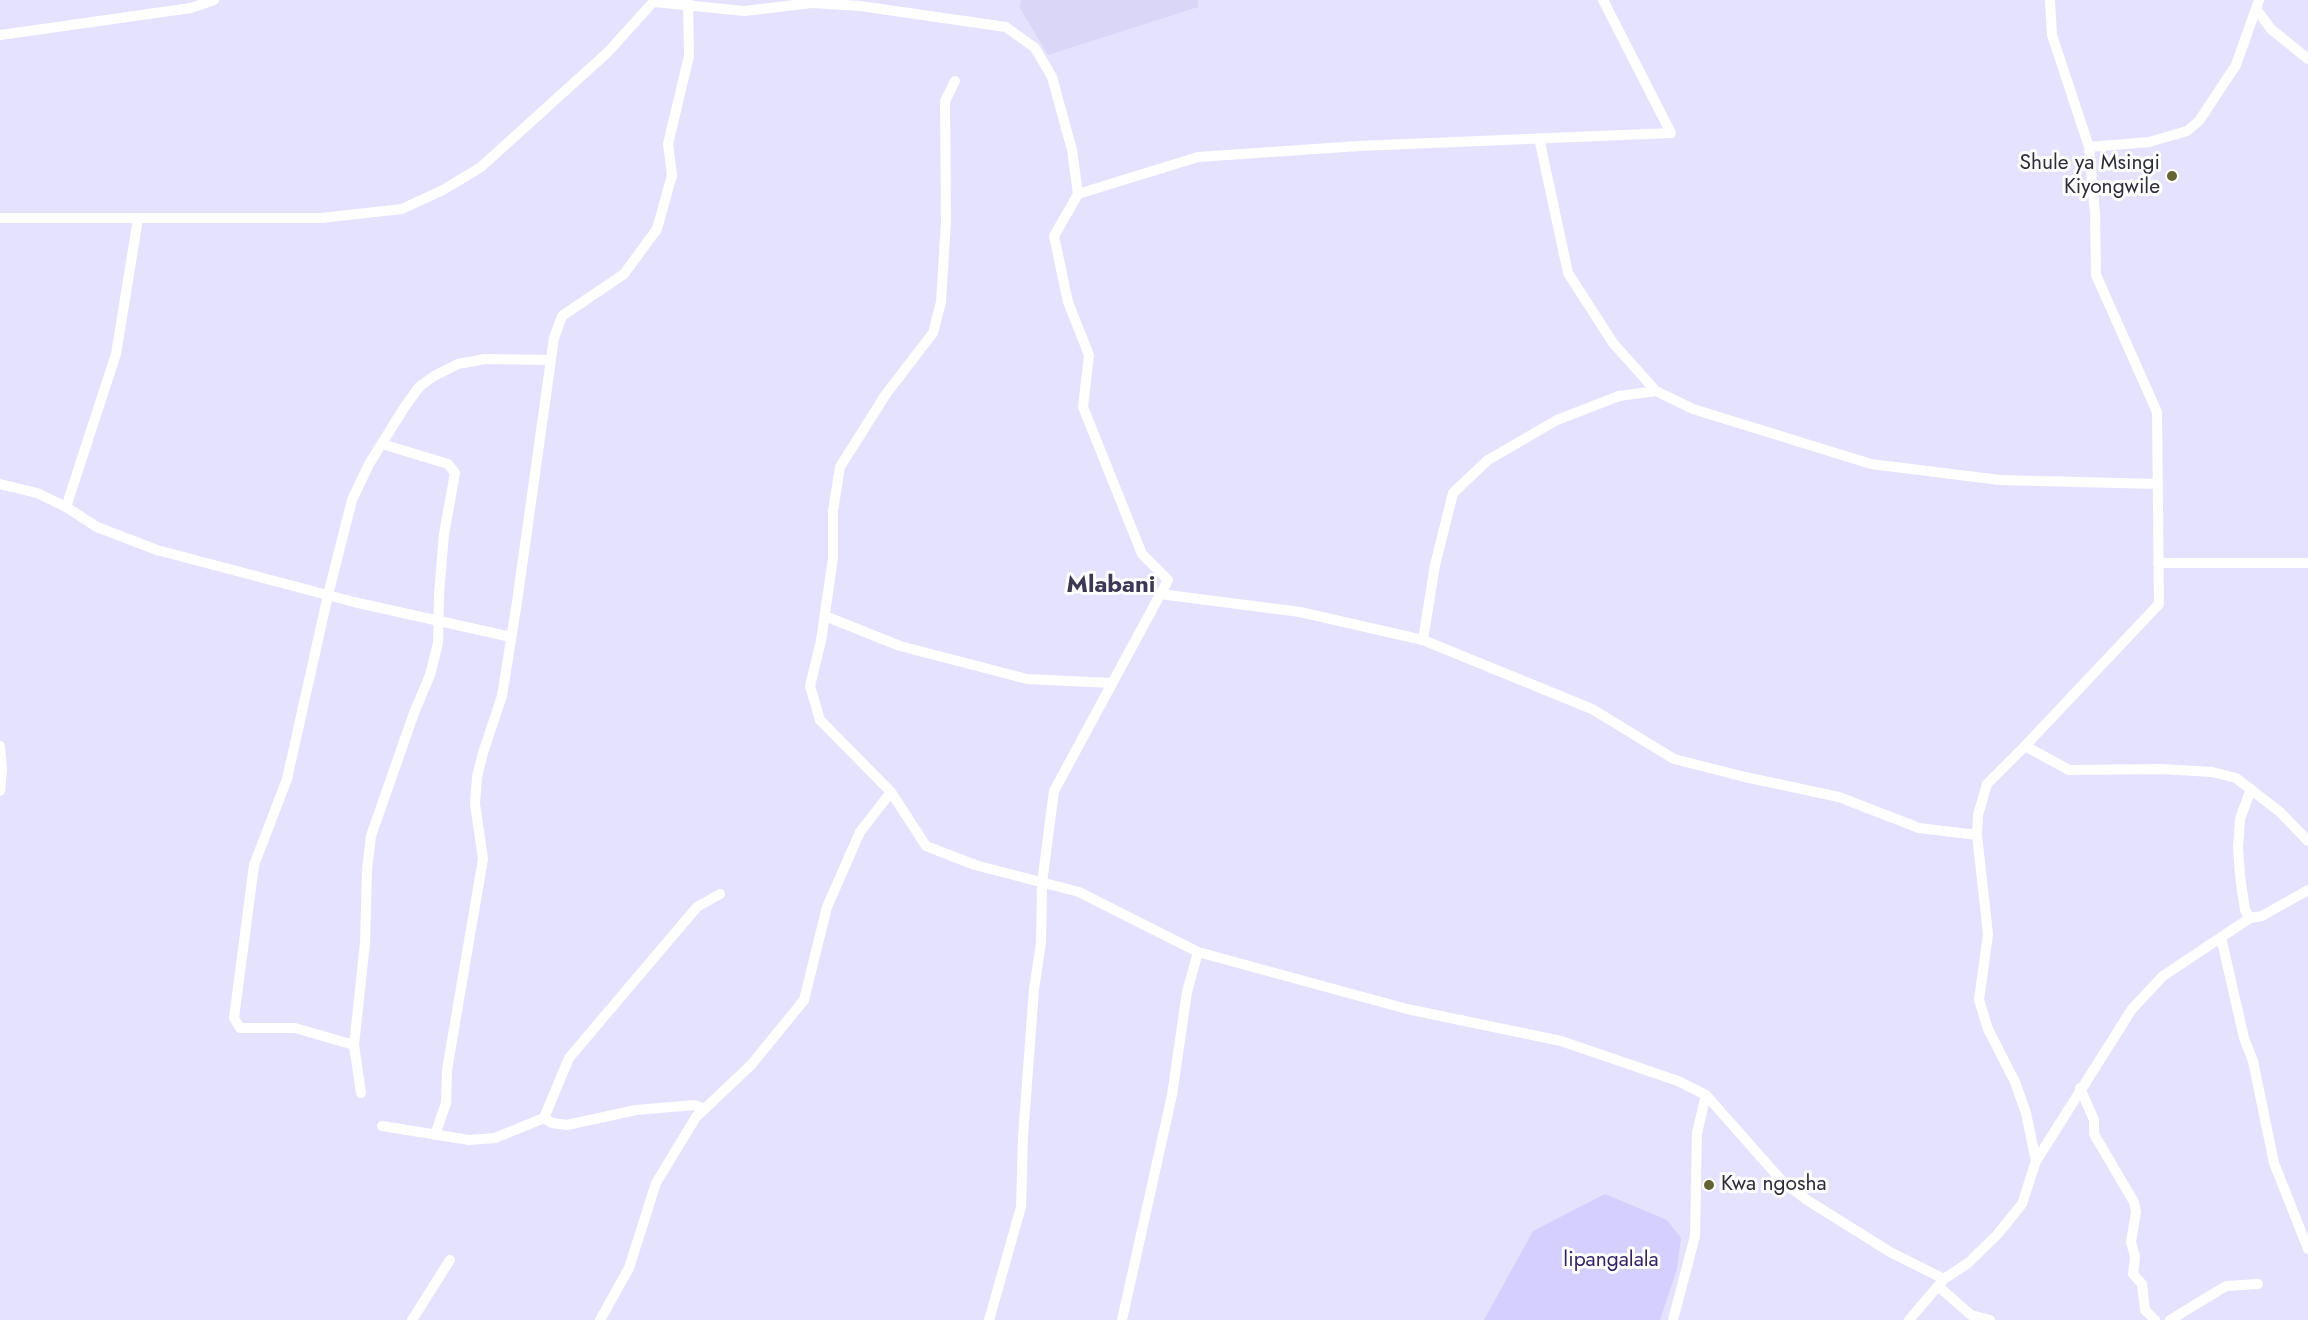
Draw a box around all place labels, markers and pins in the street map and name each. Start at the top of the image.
place label: Shule ya Msingi Kiyongwile [2019,151,2160,201]
marker: Shule ya Msingi Kiyongwile [2165,169,2179,183]
place label: Kwa ngosha [1721,1172,1827,1198]
marker: Kwa ngosha [1702,1178,1716,1192]

